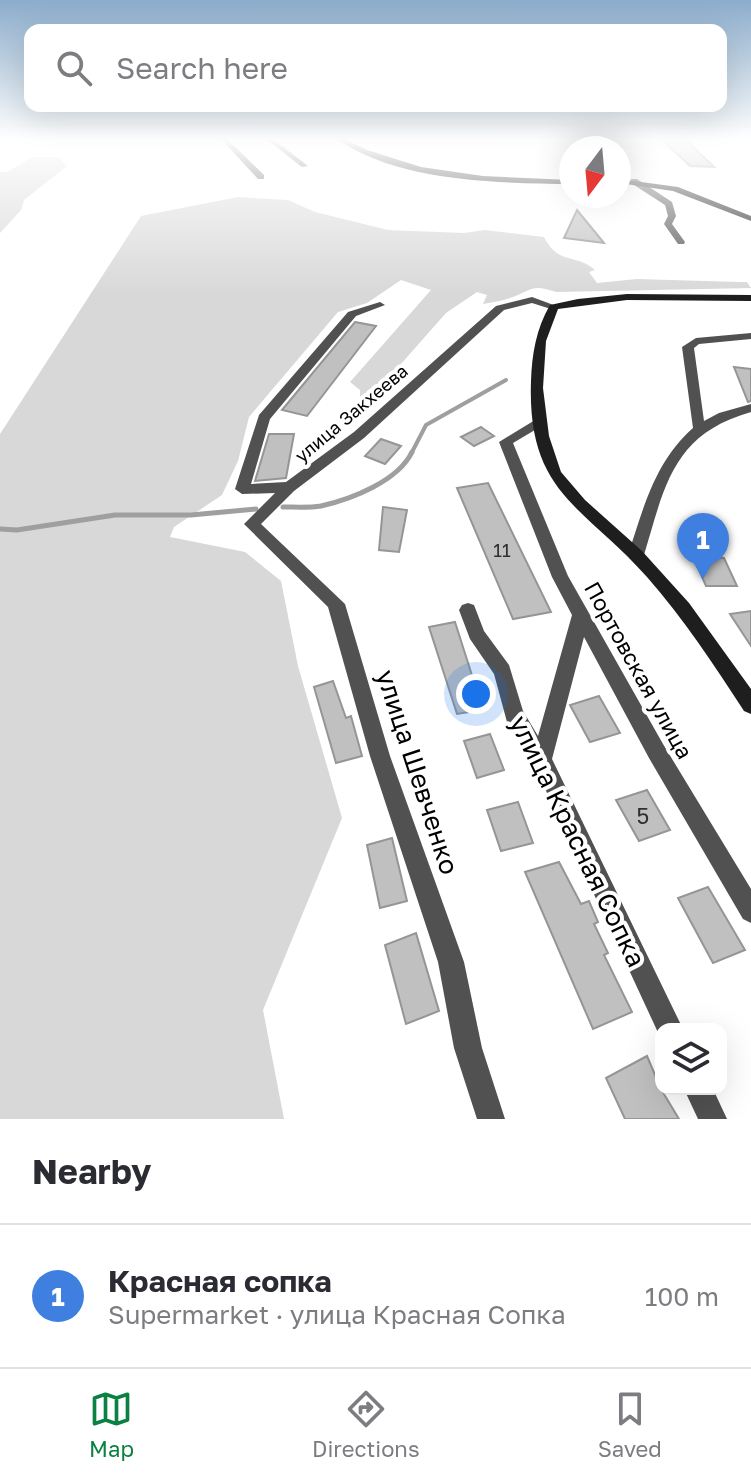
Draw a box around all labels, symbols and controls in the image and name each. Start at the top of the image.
search box [24,24,727,112]
icon: search [52,46,96,90]
text: Search here [116,50,288,86]
north arrow [559,136,631,208]
street label: улица Закхеева [290,360,412,466]
pin: 1 [677,513,729,579]
house number: 11 [493,539,511,561]
street label: Портовская улица [579,577,699,763]
street label: улица Шевченко [370,666,466,878]
your location [456,674,496,714]
street label: улица Красная Сопка [504,710,652,972]
house number: 5 [637,802,649,829]
map controls [655,1023,727,1095]
button: layers [655,1023,727,1095]
text: Nearby [32,1151,152,1191]
text: Красная сопка [108,1263,332,1299]
text: 1 [51,1281,65,1312]
text: 100 m [645,1281,719,1312]
text: Supermarket · улица Красная Сопка [108,1299,566,1330]
tab: Map [89,1387,134,1462]
tab: Directions [312,1387,420,1462]
tab: Saved [598,1387,662,1462]

